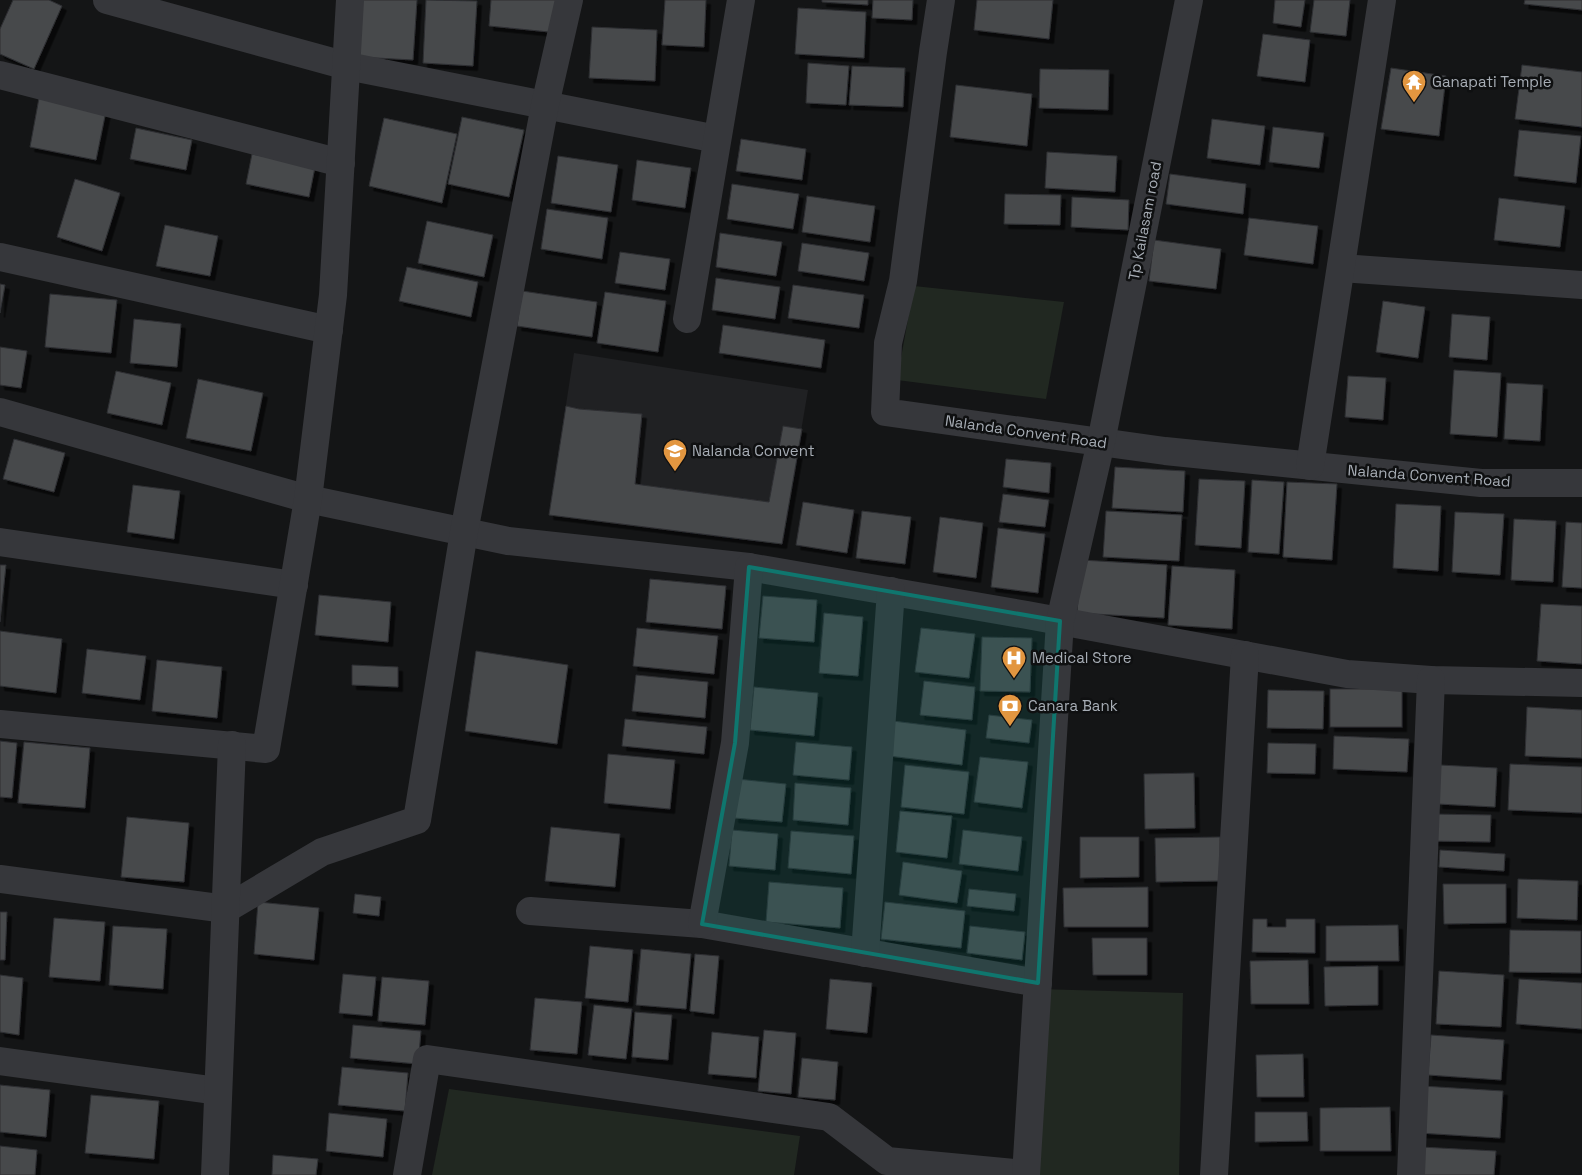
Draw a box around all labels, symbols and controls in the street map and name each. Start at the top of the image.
temple icon: Ganapati Temple [1401,69,1427,103]
place label: Ganapati Temple [1432,72,1552,91]
street label: Tp Kailasam road [1124,160,1165,282]
street label: Nalanda Convent Road [944,411,1108,452]
school or university icon: Nalanda Convent [662,438,688,472]
place label: Nalanda Convent [692,441,815,460]
street label: Nalanda Convent Road [1347,460,1511,491]
hospital icon: Medical Store [1001,645,1027,679]
place label: Medical Store [1032,648,1132,667]
bank icon: Canara Bank [997,693,1023,727]
place label: Canara Bank [1028,696,1118,715]

